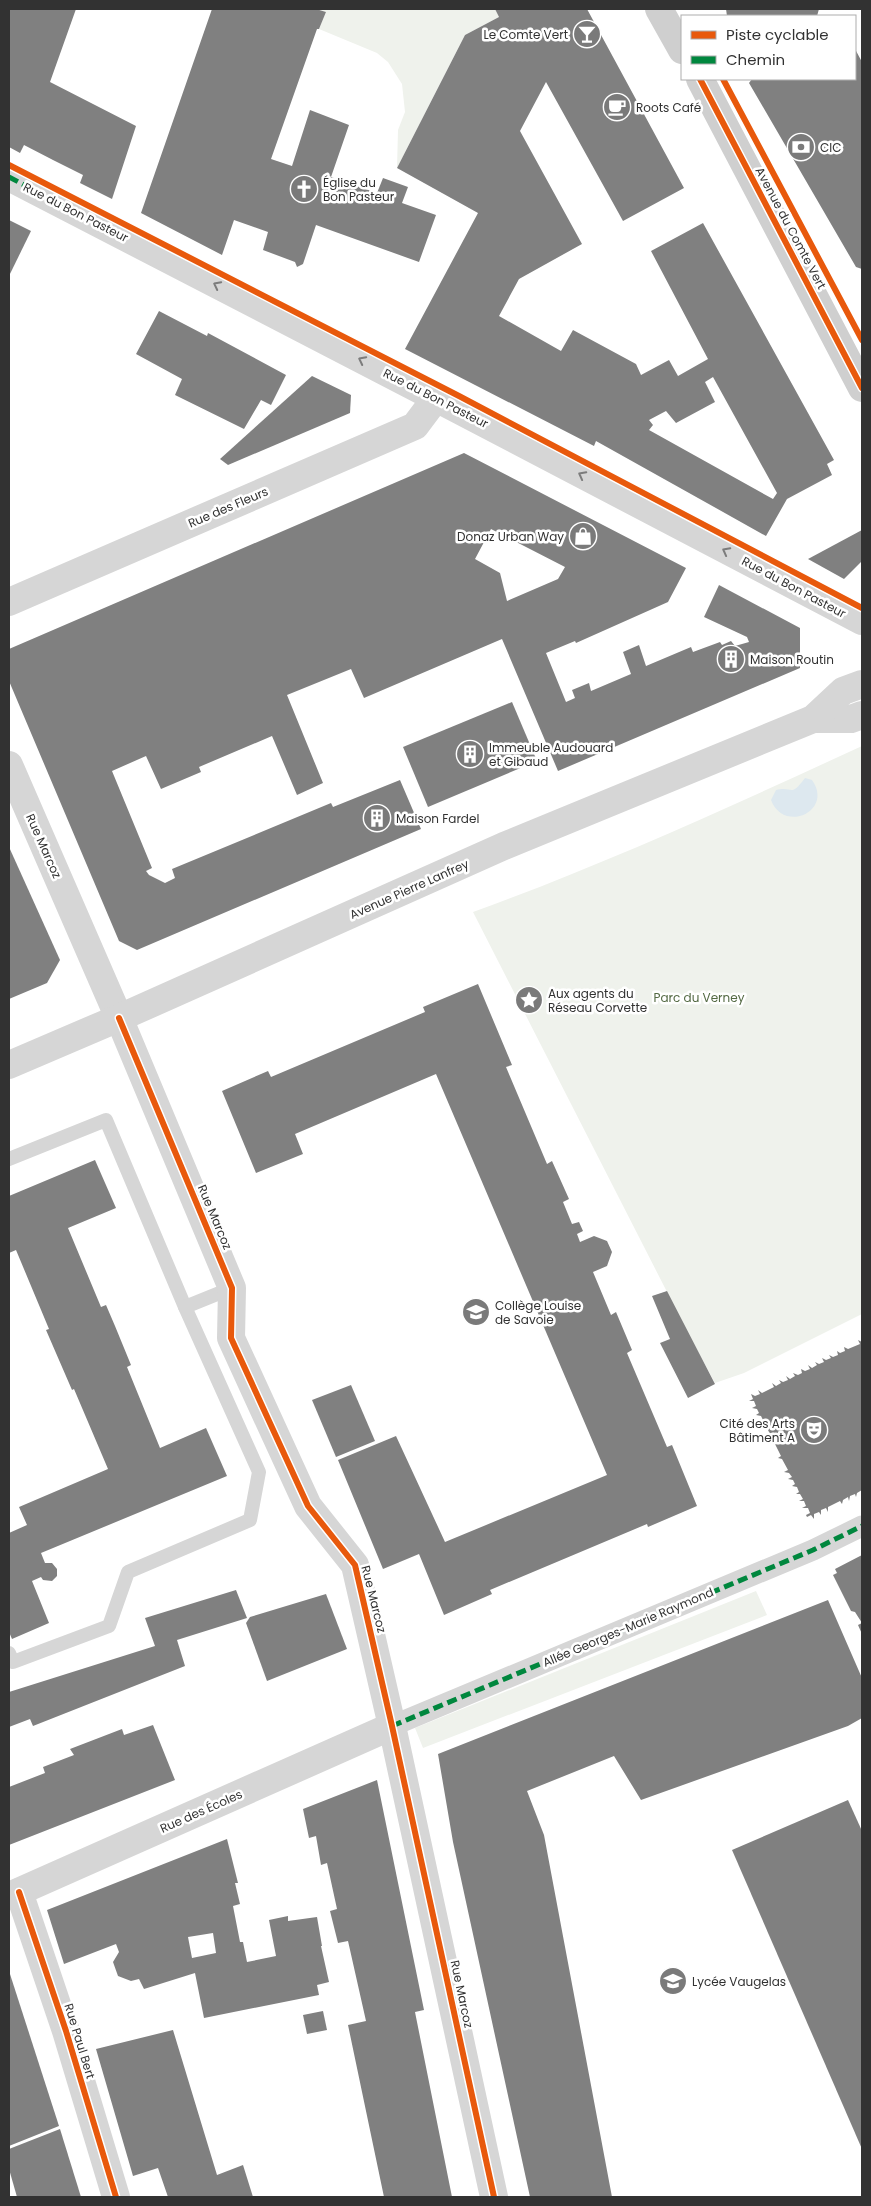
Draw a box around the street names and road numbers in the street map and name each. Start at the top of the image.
street label: Avenue du Comte Vert [752,164,830,292]
street label: Rue du Bon Pasteur [21,178,132,246]
street label: Rue du Bon Pasteur [381,364,492,432]
street label: Rue des Fleurs [185,482,271,532]
street label: Rue du Bon Pasteur [739,552,850,622]
street label: Rue Marcoz [22,811,66,881]
street label: Avenue Pierre Lanfrey [347,855,472,923]
street label: Rue Marcoz [194,1182,236,1252]
street label: Rue Marcoz [357,1563,391,1635]
street label: Allée Georges-Marie Raymond [540,1583,716,1671]
street label: Rue des Écoles [157,1785,245,1837]
street label: Rue Marcoz [447,1959,477,2029]
street label: Rue Paul Bert [60,2001,100,2081]

